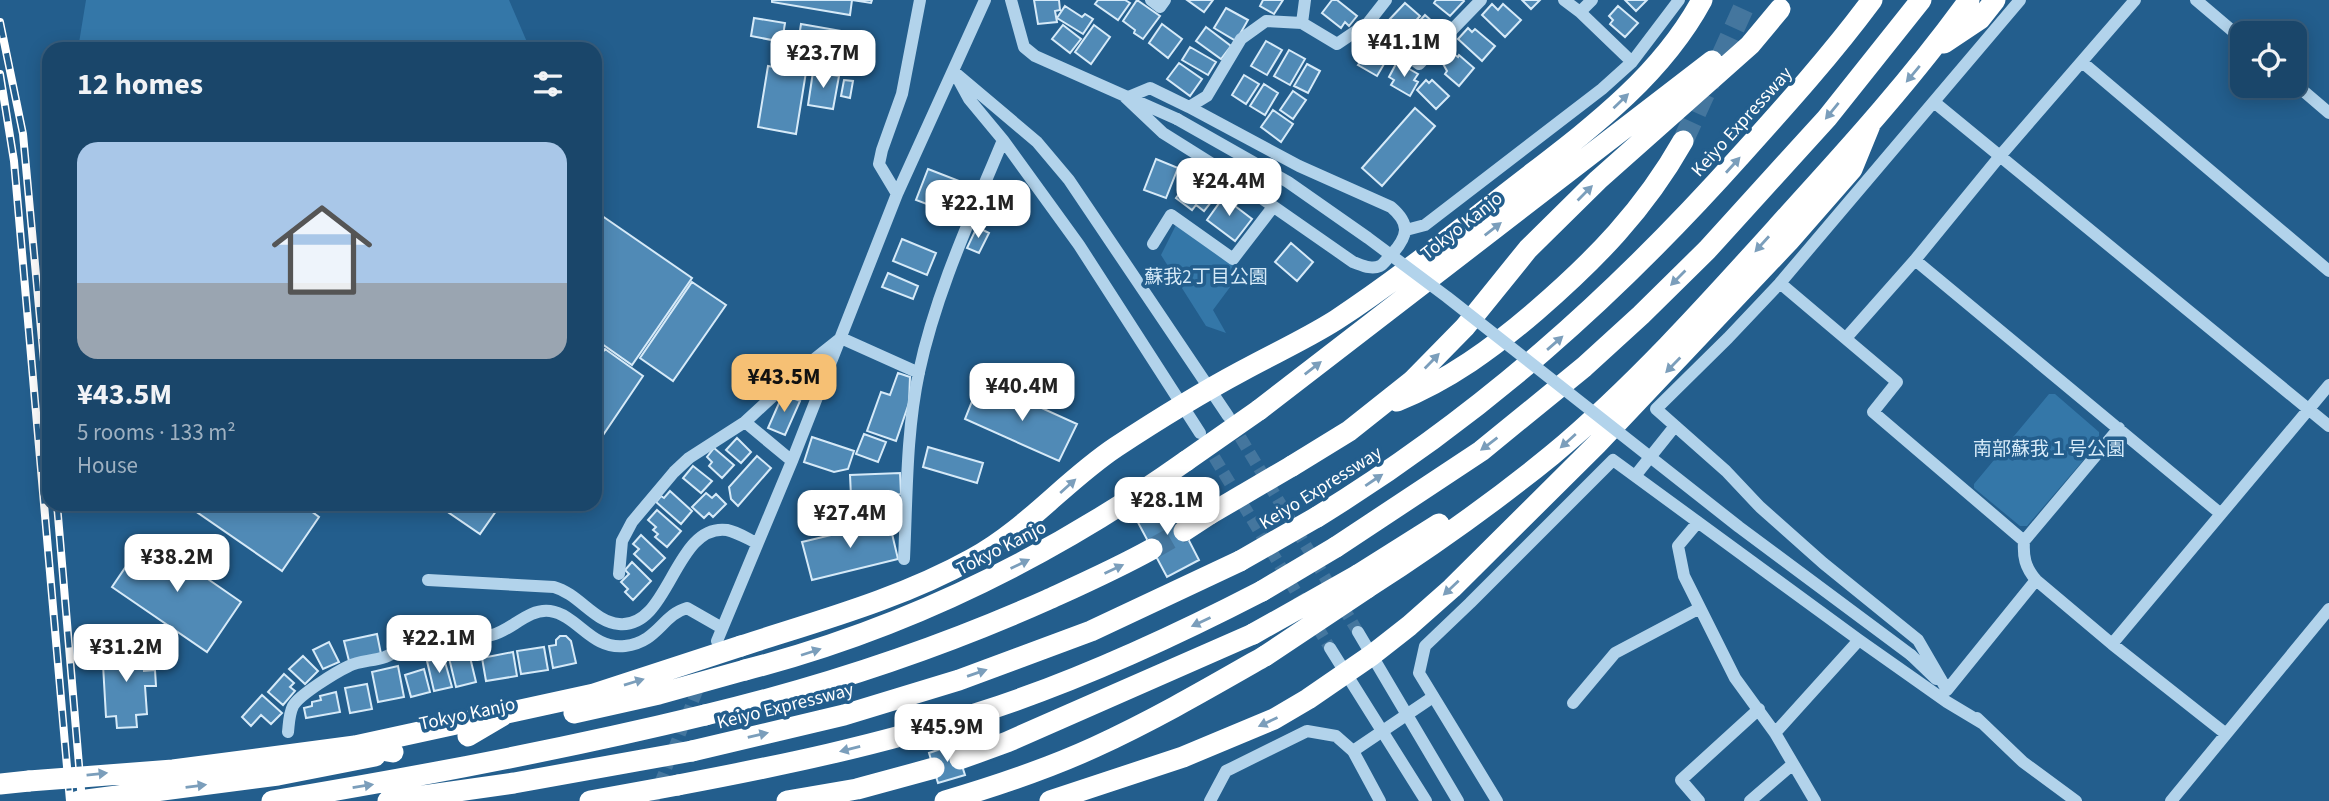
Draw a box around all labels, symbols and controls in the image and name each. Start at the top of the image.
pin: ¥41.1M [1347,20,1461,79]
map controls [2230,21,2307,98]
button: locate [2230,21,2307,98]
text: ¥41.1M [1367,25,1441,58]
pin: ¥23.7M [766,31,880,90]
text: ¥23.7M [786,36,860,69]
street label: Keiyo Expressway [1685,61,1799,183]
text: 12 homes [77,63,203,106]
icon: filters [529,65,567,103]
one-way arrow [1906,65,1921,82]
one-way arrow [1612,93,1629,109]
one-way arrow [1825,102,1840,119]
one-way arrow [1725,156,1740,173]
pin: ¥24.4M [1172,158,1286,218]
text: ¥24.4M [1192,164,1266,197]
pin: ¥22.1M [921,180,1035,240]
one-way arrow [1576,185,1593,201]
text: ¥22.1M [941,186,1015,219]
street label: Tokyo Kanjo [1415,186,1509,267]
icon: home [259,187,385,313]
one-way arrow [1483,221,1501,236]
one-way arrow [1754,235,1770,253]
park label: 蘇我2丁目公園 [1144,264,1268,291]
one-way arrow [1670,270,1687,287]
one-way arrow [1546,335,1564,351]
one-way arrow [1423,352,1440,369]
pin: ¥43.5M [727,354,841,414]
one-way arrow [1665,356,1681,374]
text: ¥43.5M [747,360,821,393]
one-way arrow [1303,361,1321,376]
pin: ¥40.4M [965,364,1079,423]
text: ¥40.4M [985,369,1059,402]
text: ¥43.5M [77,373,172,416]
text: 5 rooms · 133 m² [77,416,236,449]
one-way arrow [1560,432,1577,448]
park label: 南部蘇我１号公園 [1973,436,2125,463]
one-way arrow [1480,437,1498,451]
street label: Keiyo Expressway [1254,440,1387,537]
text: House [77,449,138,482]
one-way arrow [1364,474,1384,487]
pin: ¥28.1M [1110,477,1224,537]
one-way arrow [1059,478,1077,494]
text: ¥28.1M [1130,483,1204,516]
pin: ¥27.4M [793,490,907,550]
text: ¥27.4M [813,496,887,529]
street label: Tokyo Kanjo [952,514,1051,582]
pin: ¥38.2M [120,534,234,594]
text: ¥38.2M [140,540,214,573]
one-way arrow [1010,558,1030,569]
one-way arrow [1104,563,1124,575]
one-way arrow [1443,580,1460,596]
pin: ¥22.1M [382,616,496,675]
one-way arrow [1191,617,1212,628]
text: ¥22.1M [402,621,476,654]
pin: ¥31.2M [69,624,183,684]
text: ¥31.2M [89,630,163,663]
one-way arrow [800,646,821,656]
one-way arrow [967,667,988,678]
one-way arrow [624,676,645,686]
street label: Keiyo Expressway [714,676,857,736]
street label: Tokyo Kanjo [417,691,518,738]
pin: ¥45.9M [890,704,1004,764]
text: ¥45.9M [910,710,984,743]
one-way arrow [1257,716,1278,727]
one-way arrow [747,729,769,740]
one-way arrow [839,744,861,755]
one-way arrow [86,768,108,779]
one-way arrow [185,780,207,791]
one-way arrow [352,780,374,791]

